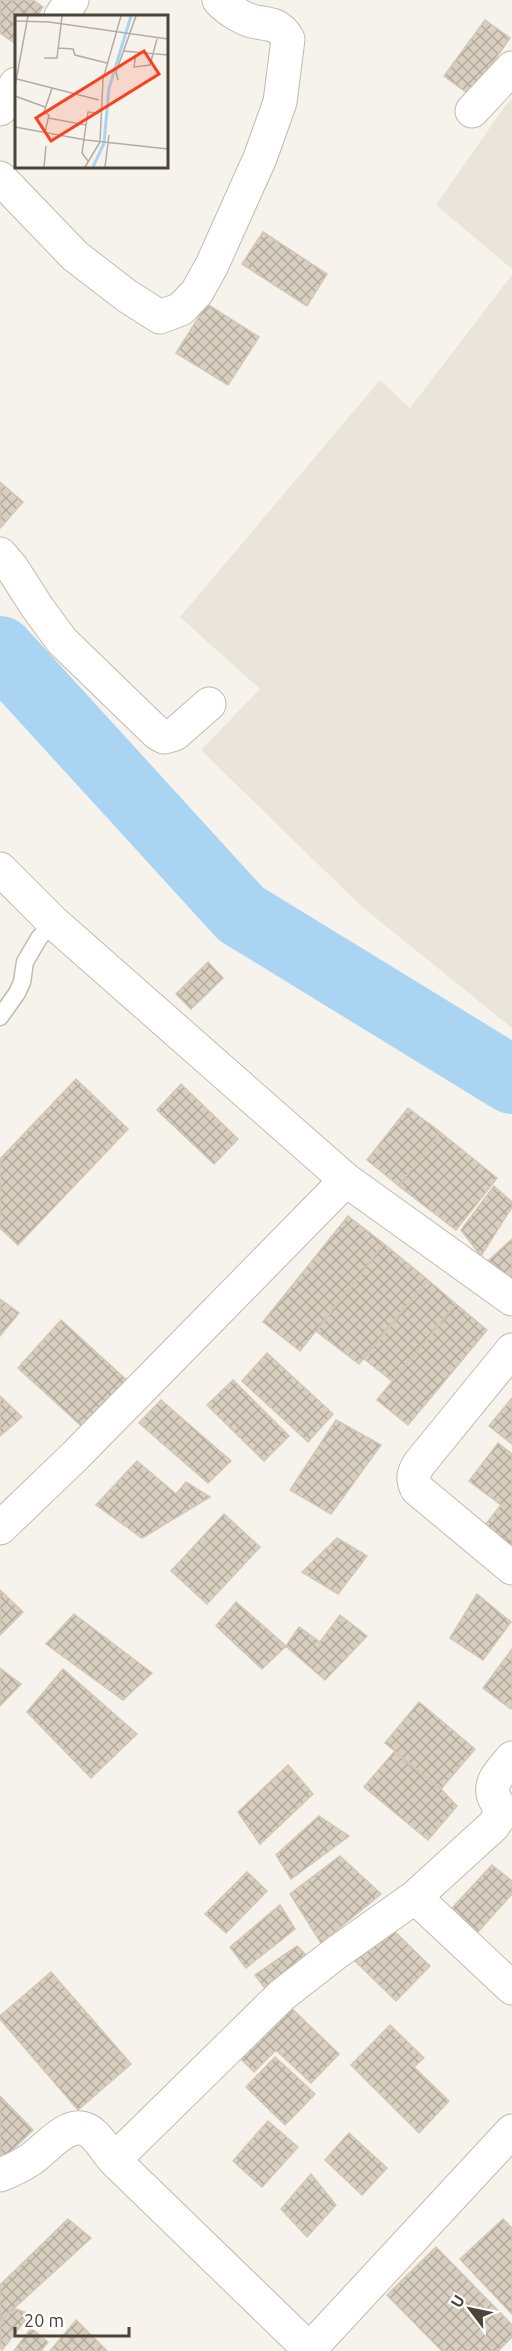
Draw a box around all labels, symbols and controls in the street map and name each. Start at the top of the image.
inset map [15,15,168,168]
north arrow [440,2279,500,2339]
text: U [447,2292,468,2311]
scale bar [15,2300,129,2338]
text: 20 m [24,2310,64,2330]

